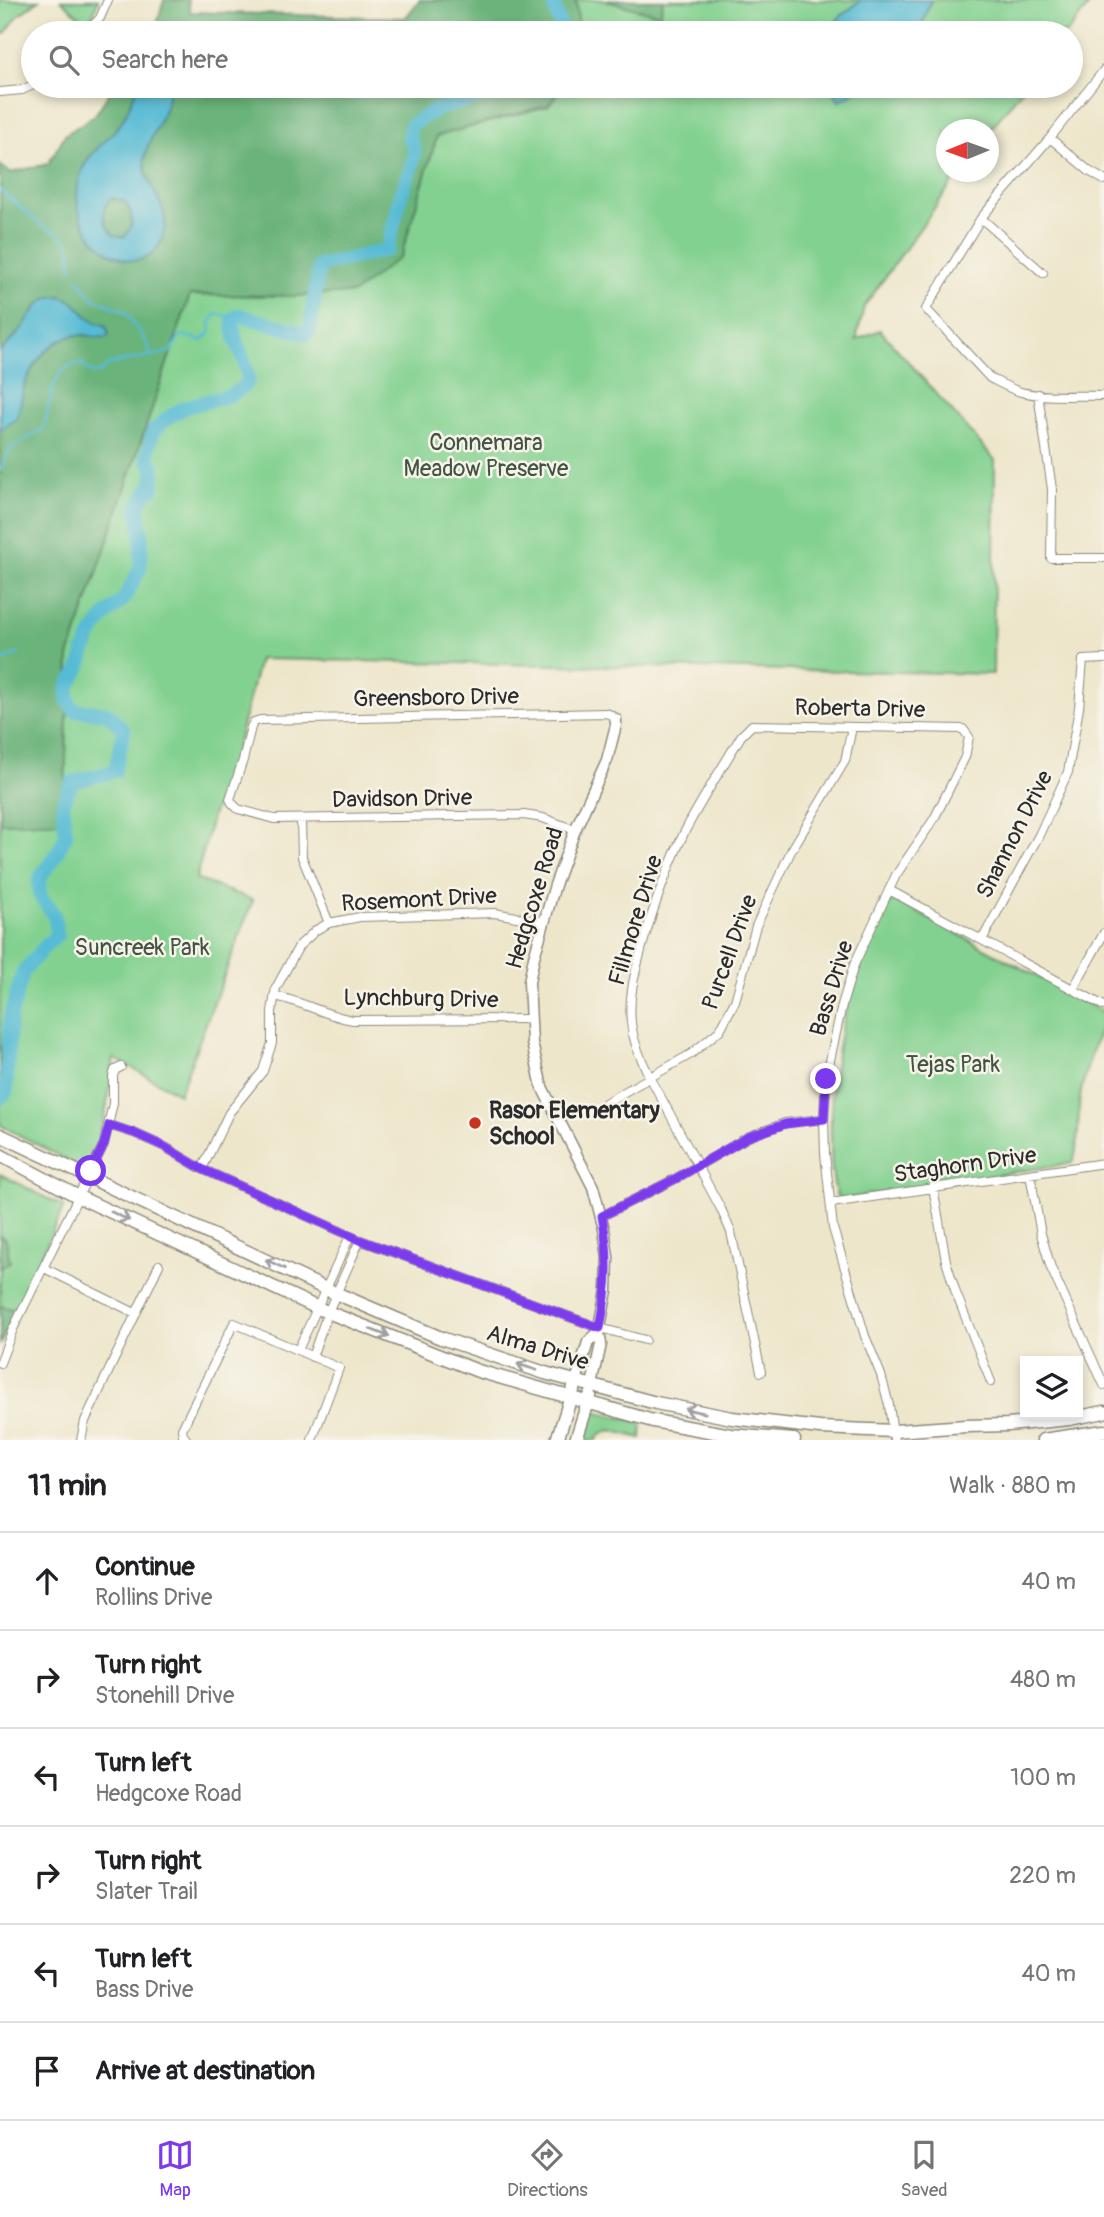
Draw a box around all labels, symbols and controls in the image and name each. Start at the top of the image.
search box [21,21,1083,98]
icon: search [45,41,83,79]
text: Search here [101,44,228,76]
north arrow [936,119,999,182]
park label: Connemara Meadow Preserve [404,428,569,483]
street label: Greensboro Drive [353,682,520,713]
street label: Roberta Drive [794,693,926,724]
street label: Shannon Drive [970,765,1059,903]
street label: Davidson Drive [332,783,473,814]
street label: Hedgcoxe Road [499,824,570,973]
street label: Fillmore Drive [602,851,669,989]
street label: Rosemont Drive [340,881,498,918]
street label: Purcell Drive [695,890,764,1014]
park label: Suncreek Park [75,933,210,962]
street label: Bass Drive [803,936,860,1039]
street label: Lynchburg Drive [343,983,499,1014]
park label: Tejas Park [906,1050,1001,1079]
route end [810,1063,841,1094]
place label: Rasor Elementary School [489,1096,660,1151]
marker: Rasor Elementary School [467,1115,483,1131]
street label: Staghorn Drive [892,1140,1039,1189]
route start [75,1155,106,1186]
one-way arrow [109,1210,130,1223]
one-way arrow [265,1257,286,1270]
street label: Alma Drive [483,1318,593,1377]
one-way arrow [369,1327,391,1340]
map controls [1020,1356,1083,1419]
button: layers [1020,1356,1083,1419]
one-way arrow [516,1359,538,1372]
one-way arrow [684,1403,707,1417]
text: 11 min [28,1467,107,1504]
text: Walk · 880 m [949,1471,1076,1500]
text: Continue [95,1551,195,1583]
icon: ahead [28,1562,66,1600]
text: 40 m [1022,1567,1076,1596]
text: Rollins Drive [95,1583,212,1612]
text: Turn right [95,1649,201,1681]
icon: right [28,1660,66,1698]
text: 480 m [1010,1665,1076,1694]
text: Stonehill Drive [95,1681,234,1710]
text: Turn left [95,1747,191,1779]
icon: left [28,1758,66,1796]
text: 100 m [1010,1763,1076,1792]
text: Hedgcoxe Road [95,1779,242,1808]
text: Turn right [95,1845,201,1877]
icon: right [28,1856,66,1894]
text: 220 m [1009,1861,1076,1890]
text: Slater Trail [95,1877,198,1906]
text: Turn left [95,1943,191,1975]
icon: left [28,1954,66,1992]
text: 40 m [1022,1959,1076,1988]
text: Bass Drive [95,1975,193,2004]
icon: arrive [28,2052,66,2090]
text: Arrive at destination [95,2055,315,2087]
tab: Map [156,2136,194,2202]
tab: Directions [507,2136,588,2202]
tab: Saved [900,2136,948,2202]

